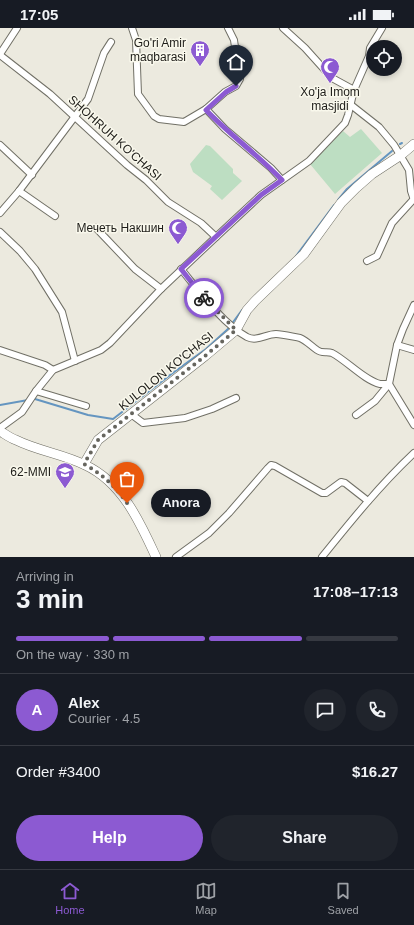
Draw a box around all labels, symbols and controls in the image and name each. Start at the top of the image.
text: 17:05 [20,6,58,23]
place label: Go'ri Amir maqbarasi [130,36,186,64]
building icon: Go'ri Amir maqbarasi [189,39,211,67]
map controls [366,40,402,76]
button: locate [366,40,402,76]
pin [219,45,253,86]
icon: home [225,51,247,73]
mosque icon: Xo'ja Imom masjidi [319,56,341,84]
place label: Xo'ja Imom masjidi [300,85,360,113]
street label: SHOHRUH KO'CHASI [66,93,164,183]
mosque icon: Мечеть Накшин [167,217,189,245]
place label: Мечеть Накшин [76,221,164,235]
courier [184,278,224,318]
icon: bike [193,287,215,309]
street label: KULOLON KO'CHASI [116,329,216,413]
school or university icon: 62-MMI [54,461,76,489]
pin [110,462,144,503]
place label: 62-MMI [10,465,51,479]
icon: bag [116,468,138,490]
callout: Anora [151,489,211,517]
text: Anora [162,495,200,510]
text: Arriving in [16,569,74,584]
text: 17:08–17:13 [313,583,398,600]
text: 3 min [16,584,84,614]
text: On the way · 330 m [16,647,129,662]
button: chat [304,689,346,731]
button: phone [356,689,398,731]
text: Alex [68,694,100,711]
text: A [32,701,42,718]
text: Courier · 4.5 [68,711,140,726]
text: Order #3400 [16,763,100,780]
text: $16.27 [352,763,398,780]
button: Help [16,815,203,861]
button: Share [211,815,398,861]
tab: Home [55,880,85,916]
tab: Map [195,880,217,916]
tab: Saved [328,880,359,916]

